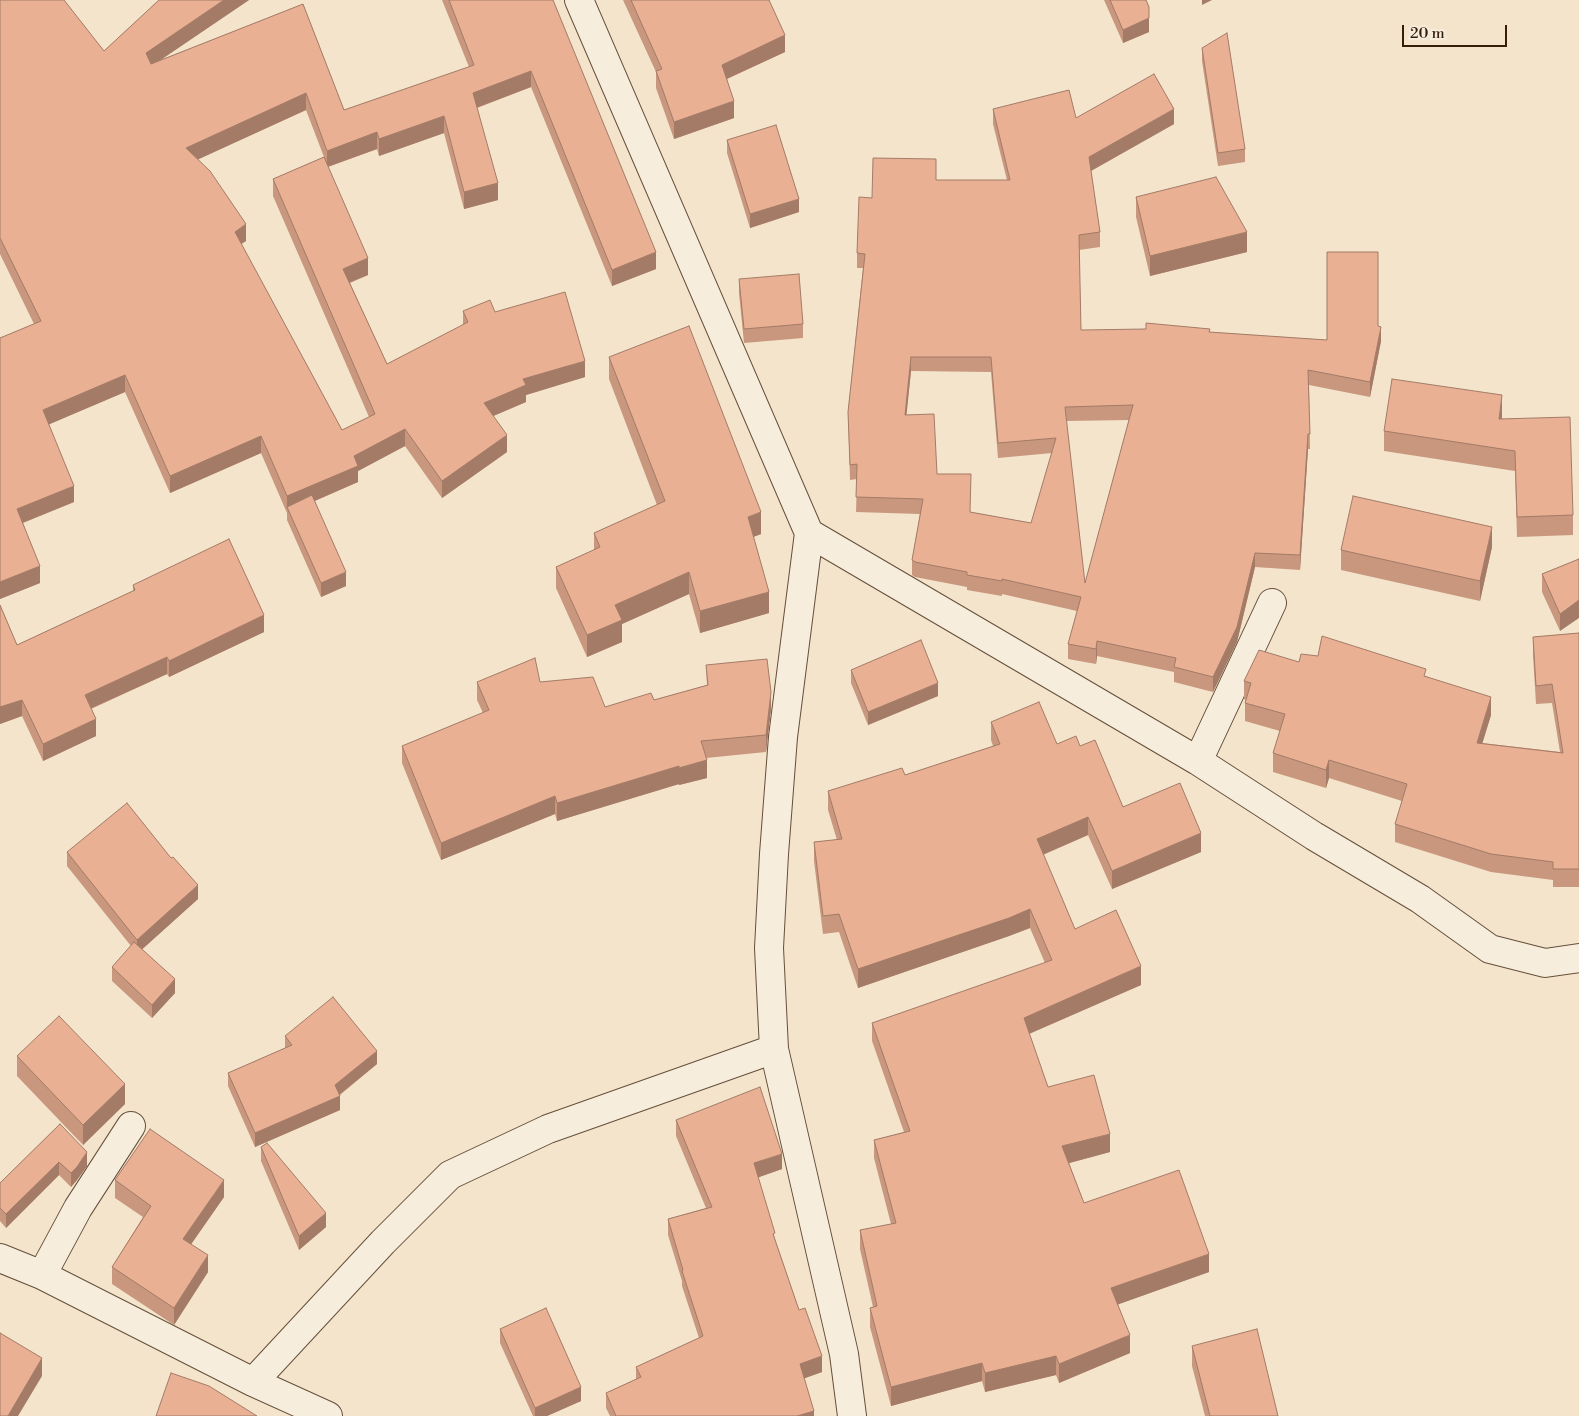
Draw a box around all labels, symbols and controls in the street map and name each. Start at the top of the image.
scale bar [1404,15,1509,47]
text: 20 m [1410,24,1445,43]

